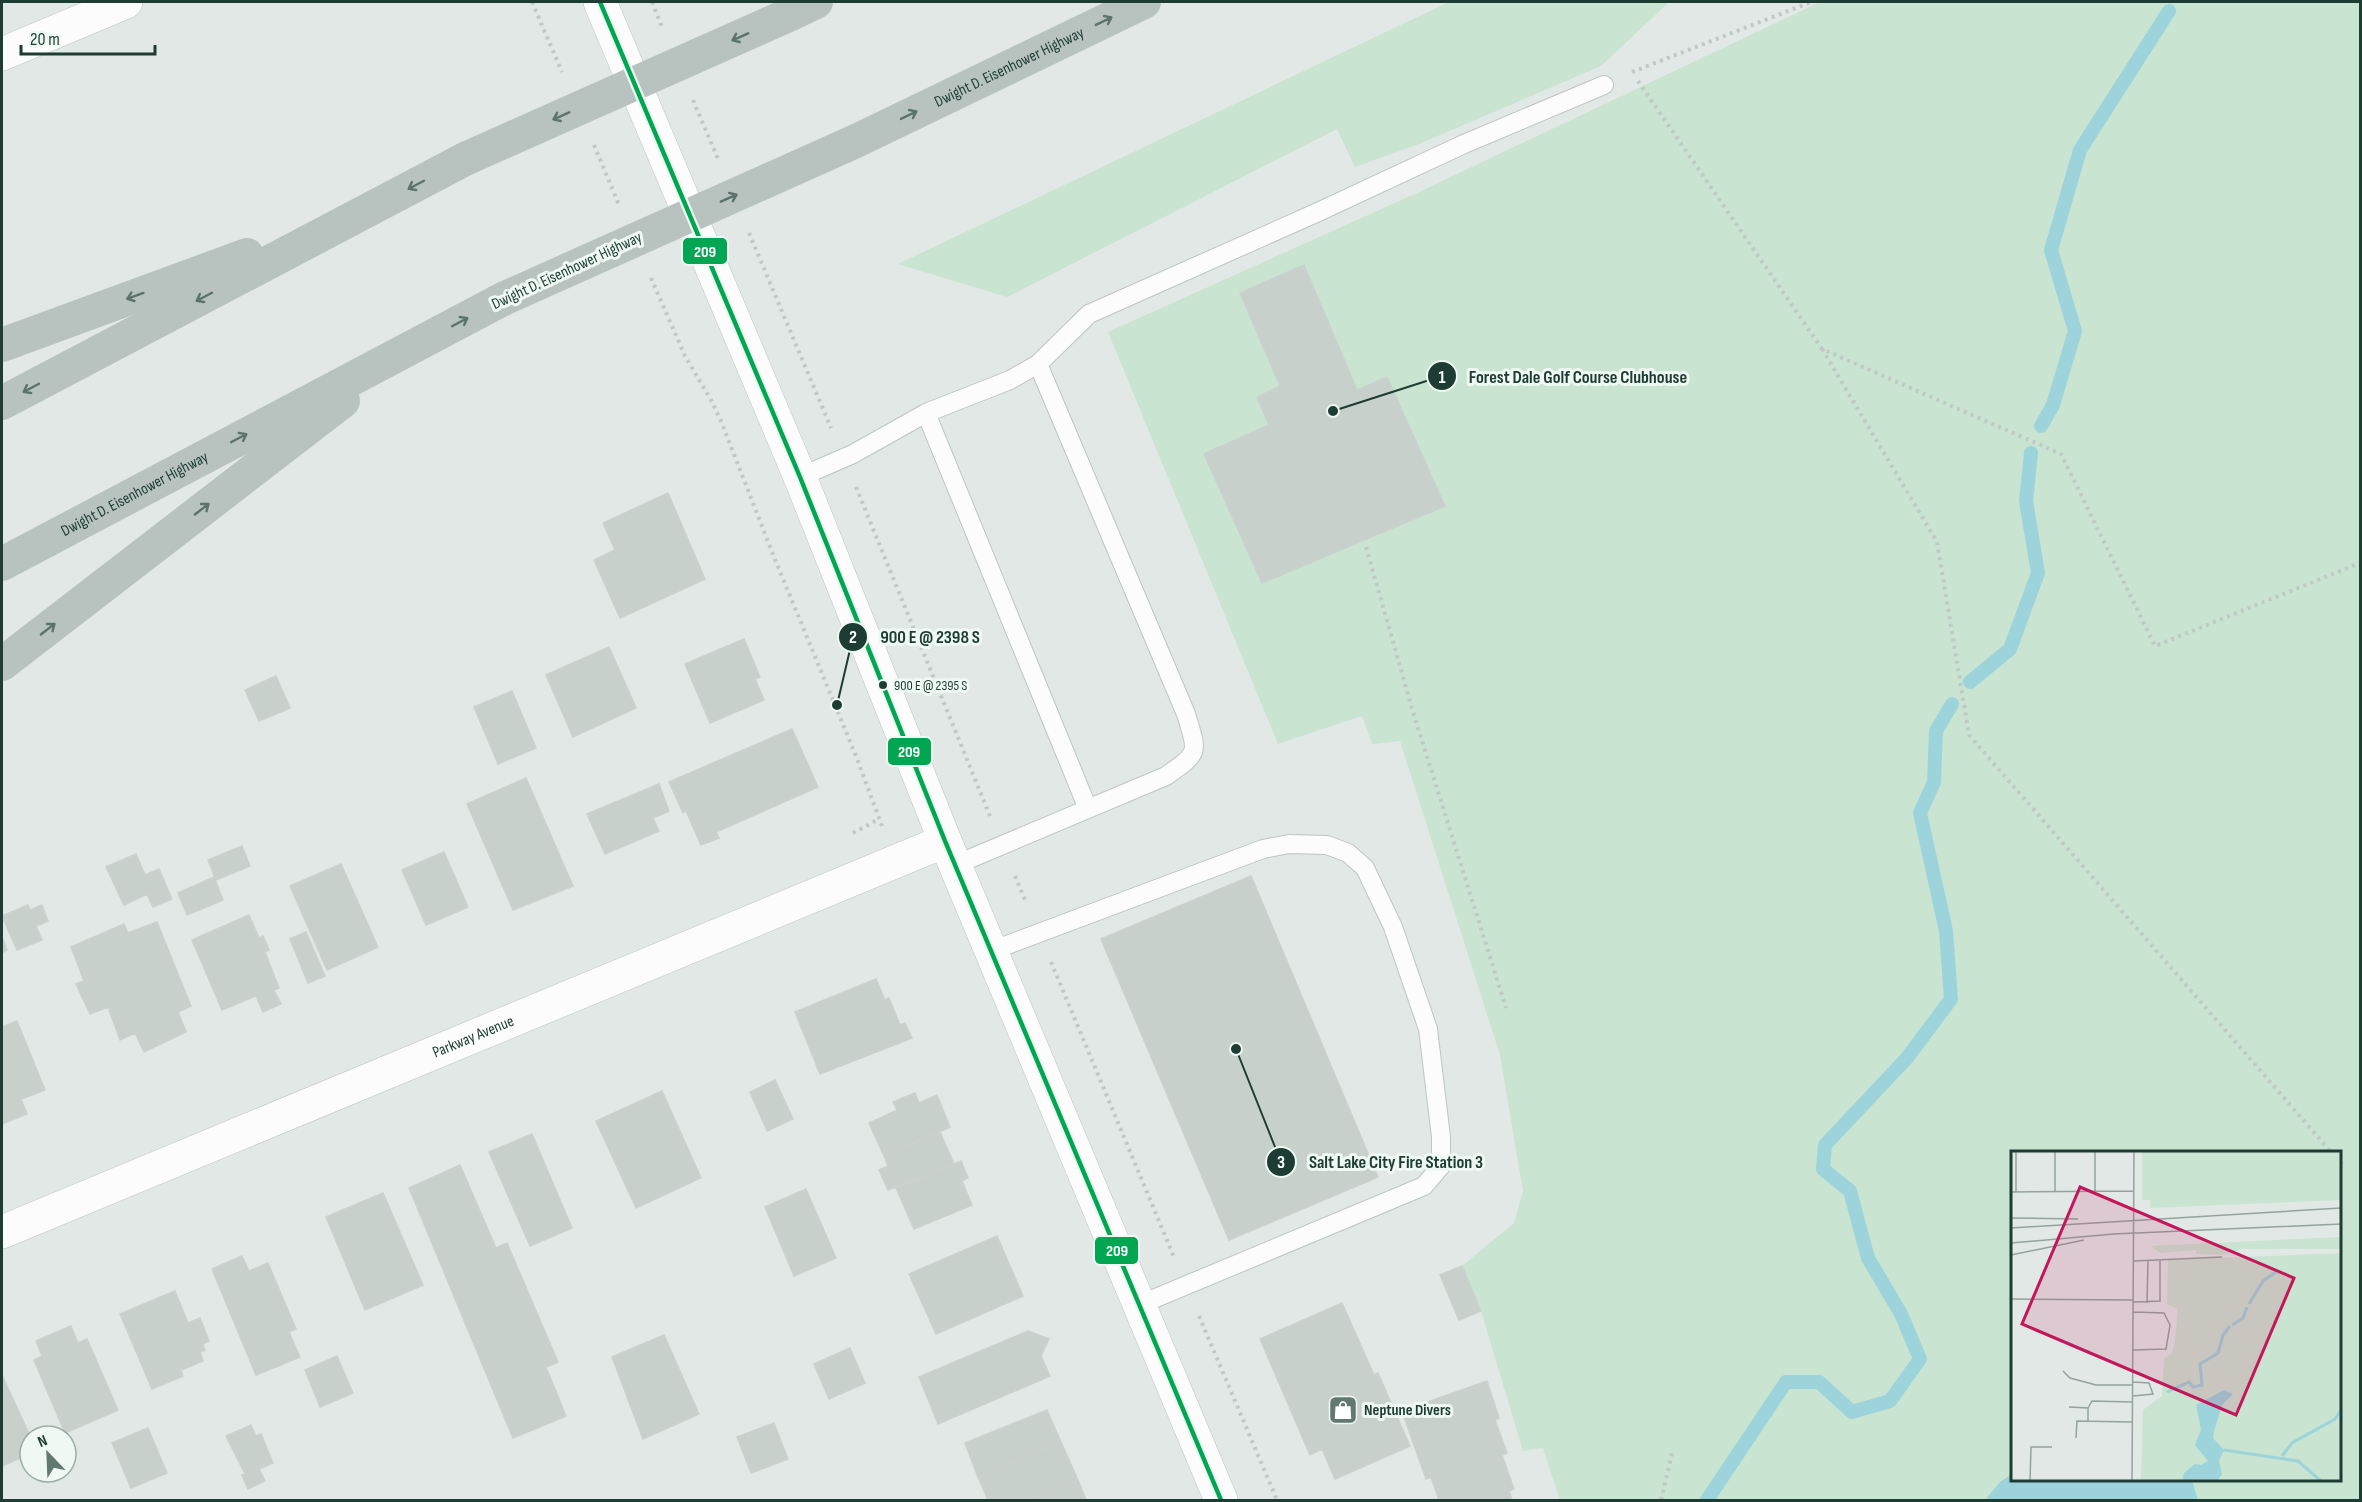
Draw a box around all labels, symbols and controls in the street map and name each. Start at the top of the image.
one-way arrow [1094,15,1112,27]
scale bar [21,18,154,56]
street label: Dwight D. Eisenhower Highway [931,23,1087,111]
text: 20 m [30,29,60,50]
one-way arrow [731,31,749,43]
one-way arrow [900,109,918,121]
one-way arrow [553,110,571,122]
one-way arrow [407,179,425,191]
one-way arrow [720,191,738,203]
street label: Dwight D. Eisenhower Highway [489,228,645,314]
line badge: 209 [682,237,728,265]
text: 209 [694,243,716,262]
one-way arrow [126,291,145,302]
one-way arrow [195,291,213,303]
one-way arrow [450,315,468,327]
callout: Forest Dale Golf Course Clubhouse [1427,358,1699,394]
text: 1 [1438,367,1446,388]
text: Forest Dale Golf Course Clubhouse [1469,367,1687,388]
one-way arrow [23,382,41,394]
one-way arrow [230,432,247,444]
street label: Dwight D. Eisenhower Highway [58,447,211,541]
one-way arrow [194,503,210,516]
callout: 900 E @ 2398 S [838,619,992,655]
one-way arrow [40,622,56,635]
text: 2 [849,627,857,648]
text: 900 E @ 2398 S [880,627,980,648]
place label: 900 E @ 2395 S [894,677,967,694]
marker: 900 E @ 2395 S [877,679,889,691]
line badge: 209 [887,737,932,766]
text: 209 [898,743,920,762]
street label: Parkway Avenue [430,1011,517,1062]
callout: Salt Lake City Fire Station 3 [1266,1144,1495,1180]
inset map [2011,1151,2341,1481]
text: 3 [1277,1152,1285,1173]
text: Salt Lake City Fire Station 3 [1309,1152,1483,1173]
line badge: 209 [1094,1236,1139,1265]
text: 209 [1106,1242,1128,1261]
shop icon: Neptune Divers [1327,1394,1359,1426]
place label: Neptune Divers [1364,1401,1451,1420]
north arrow [18,1424,78,1484]
text: N [35,1431,50,1452]

